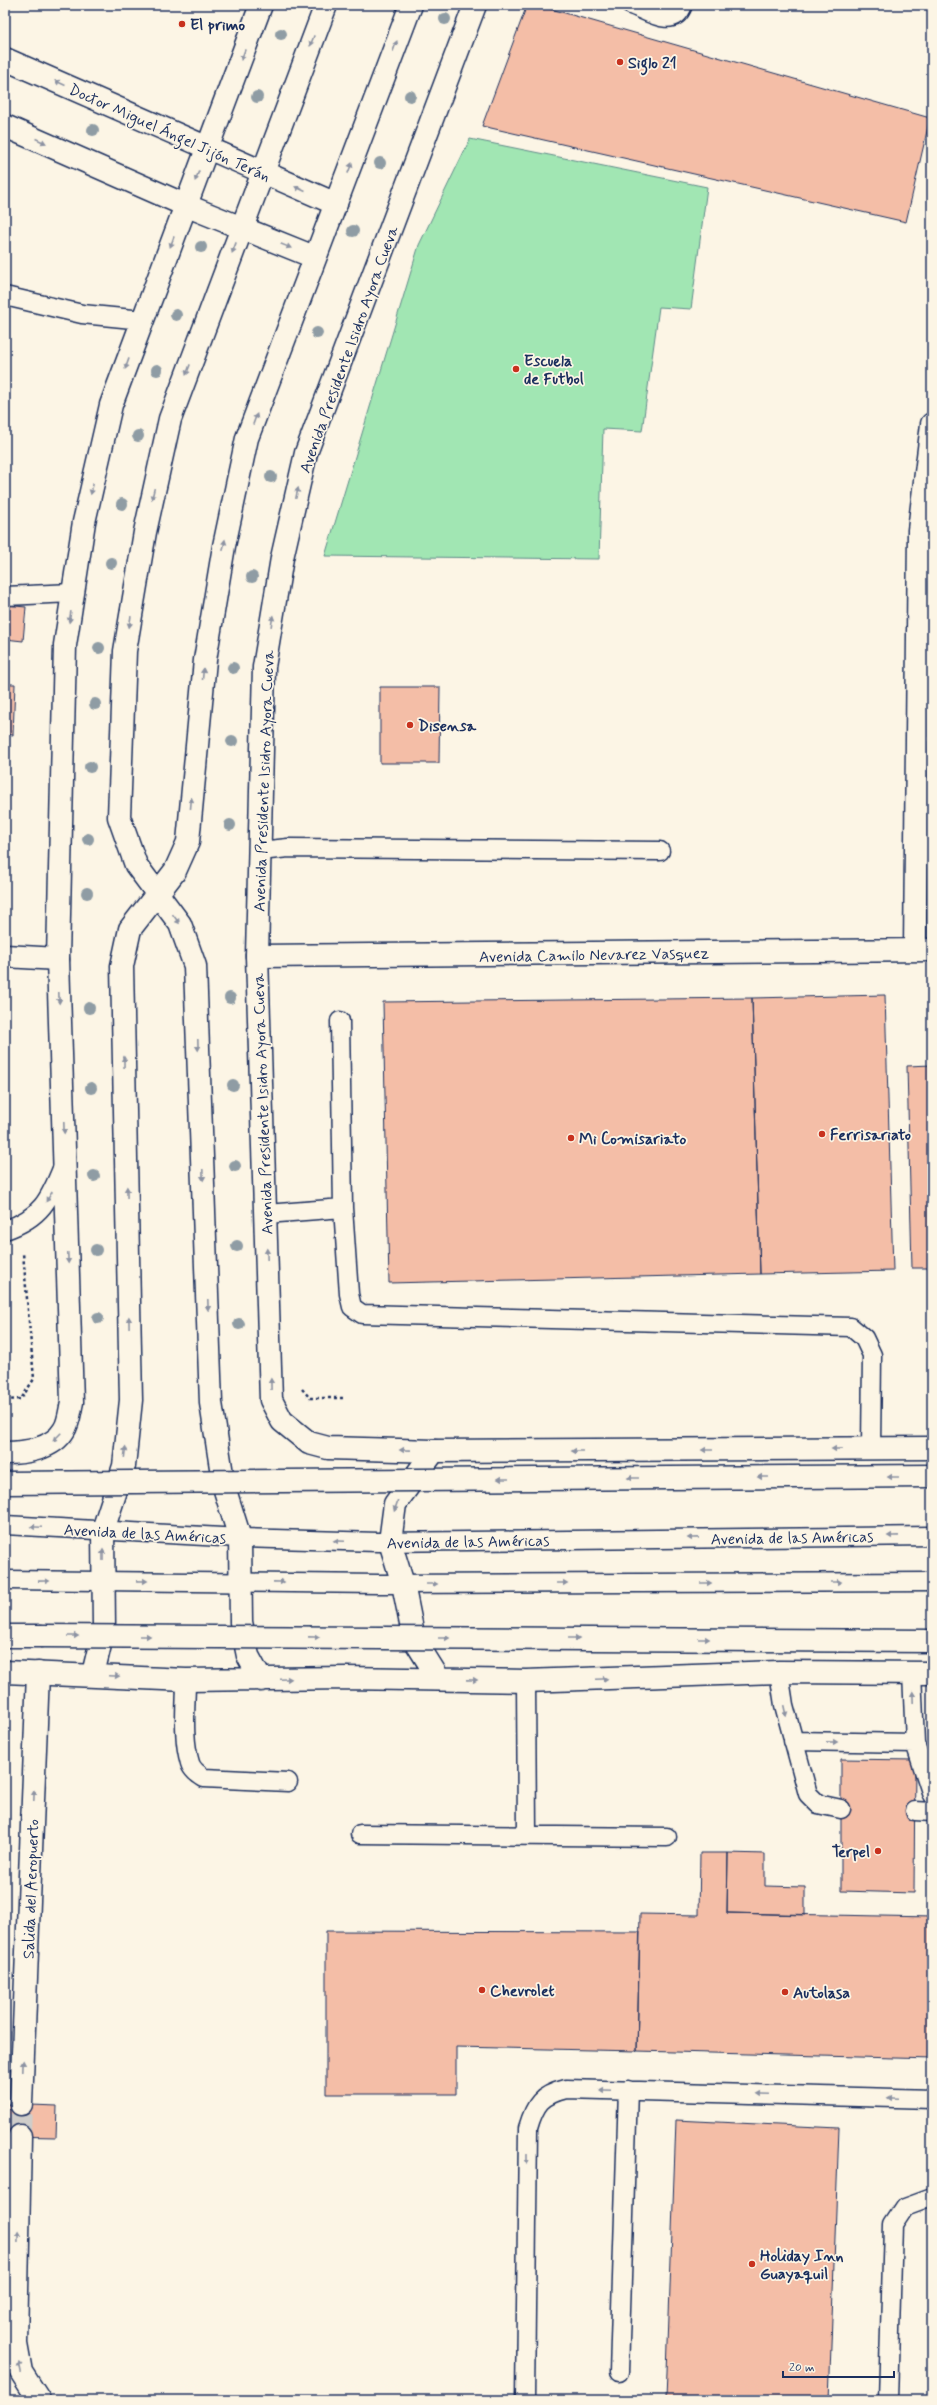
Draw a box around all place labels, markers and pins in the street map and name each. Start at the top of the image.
place label: El primo [190,15,245,36]
marker: El primo [177,19,187,29]
place label: Siglo 21 [628,53,677,76]
marker: Siglo 21 [615,57,625,67]
place label: Escuela de Futbol [524,351,584,390]
marker: Escuela de Futbol [511,364,521,374]
place label: Disensa [418,716,477,737]
marker: Disensa [405,720,415,730]
place label: Ferrisariato [830,1125,911,1146]
place label: Mi Comisariato [579,1129,686,1150]
marker: Ferrisariato [817,1129,827,1139]
marker: Mi Comisariato [566,1133,576,1143]
place label: Terpel [832,1842,870,1863]
marker: Terpel [873,1846,883,1856]
place label: Chevrolet [490,1981,555,2002]
place label: Autolasa [793,1983,850,2004]
marker: Chevrolet [477,1985,487,1995]
marker: Autolasa [780,1987,790,1997]
place label: Holiday Inn Guayaquil [760,2246,844,2285]
marker: Holiday Inn Guayaquil [747,2259,757,2269]

